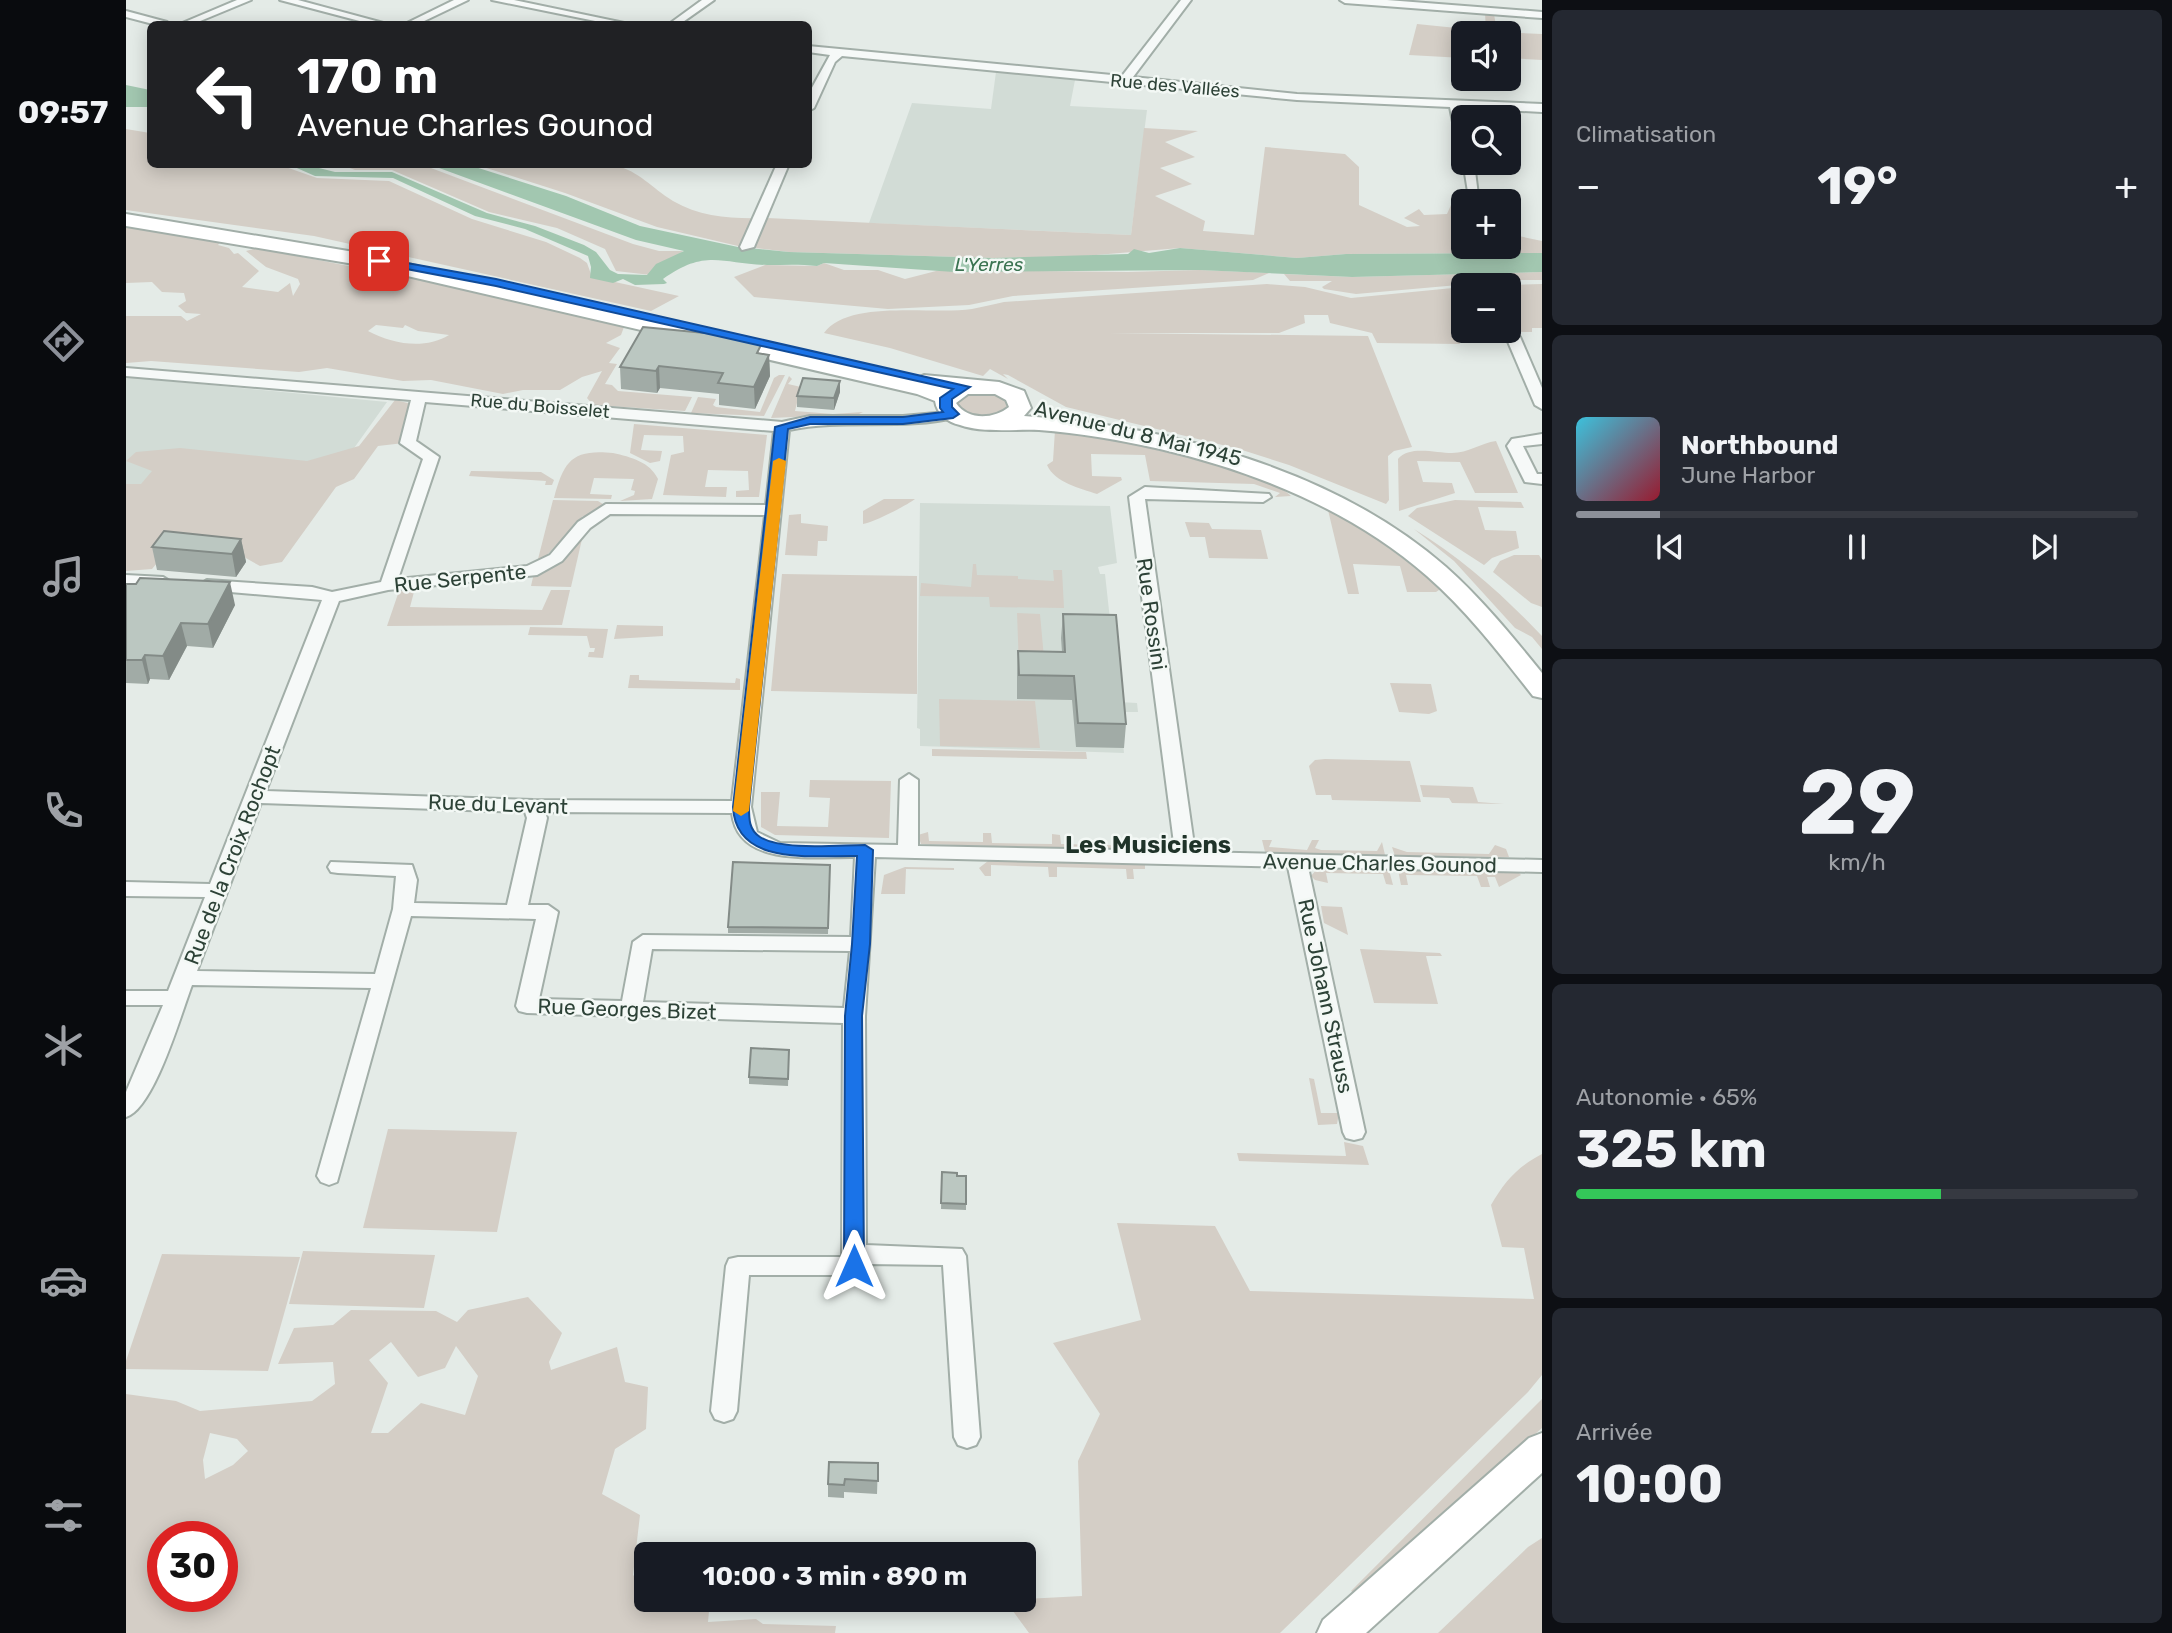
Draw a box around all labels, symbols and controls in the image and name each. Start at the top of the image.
map controls [1451,21,1521,343]
button: sound [1451,21,1521,91]
text: 170 m [297,47,438,105]
icon: left [182,49,273,140]
street label: Rue des Vallées [1109,69,1241,103]
text: 09:57 [18,93,108,131]
button: search [1451,105,1521,175]
text: Avenue Charles Gounod [297,106,654,144]
text: Climatisation [1576,120,1716,148]
text: 19° [1817,155,1898,217]
text: − [1576,163,1601,209]
text: + [2114,163,2138,209]
button: + [1451,189,1521,259]
pin [349,231,409,291]
icon: arrive [360,242,398,280]
water label: L'Yerres [955,253,1024,276]
button: − [1451,273,1521,343]
icon: directions [39,317,88,366]
street label: Rue du Boisselet [469,389,611,423]
street label: Avenue du 8 Mai 1945 [1032,395,1244,471]
text: Northbound [1681,430,1839,461]
text: June Harbor [1681,461,1815,489]
icon: previous [1651,528,1689,566]
icon: pause [1838,528,1876,566]
icon: next [2025,528,2063,566]
icon: music [39,552,88,601]
street label: Rue Rossini [1132,556,1172,672]
street label: Rue Serpente [393,559,527,597]
street label: Rue de la Croix Rochopt [179,742,285,968]
text: 29 [1798,748,1916,856]
icon: phone [39,786,88,835]
street label: Rue du Levant [428,789,568,819]
district label: Les Musiciens [1065,831,1231,859]
street label: Avenue Charles Gounod [1263,848,1497,878]
text: km/h [1828,848,1886,876]
street label: Rue Johann Strauss [1293,896,1359,1096]
street label: Rue Georges Bizet [537,993,717,1025]
icon: climate [39,1021,88,1070]
text: Autonomie · 65% [1576,1083,1757,1111]
text: 325 km [1576,1118,1767,1180]
position arrow [817,1229,891,1303]
icon: car [39,1256,88,1305]
text: Arrivée [1576,1418,1653,1446]
text: 10:00 [1576,1453,1723,1515]
icon: filters [39,1491,88,1540]
speed limit sign: 30 [147,1521,238,1612]
text: 10:00 · 3 min · 890 m [703,1561,967,1592]

